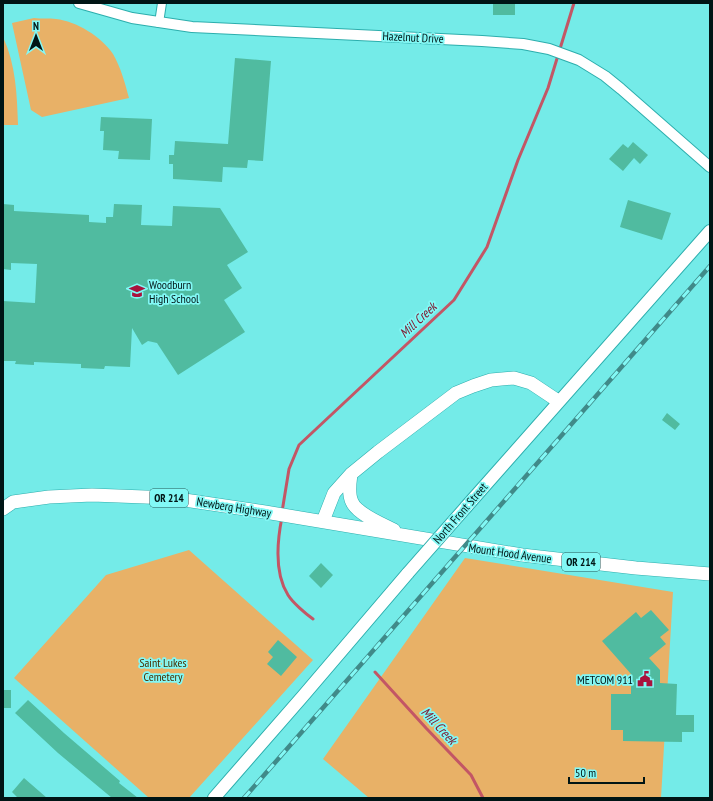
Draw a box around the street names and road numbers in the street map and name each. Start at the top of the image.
street label: Hazelnut Drive [382,28,444,46]
street label: North Front Street [429,479,491,546]
road number: OR 214 [150,489,188,507]
street label: Newberg Highway [196,494,273,520]
street label: Mount Hood Avenue [468,540,553,566]
road number: OR 214 [562,553,600,571]

